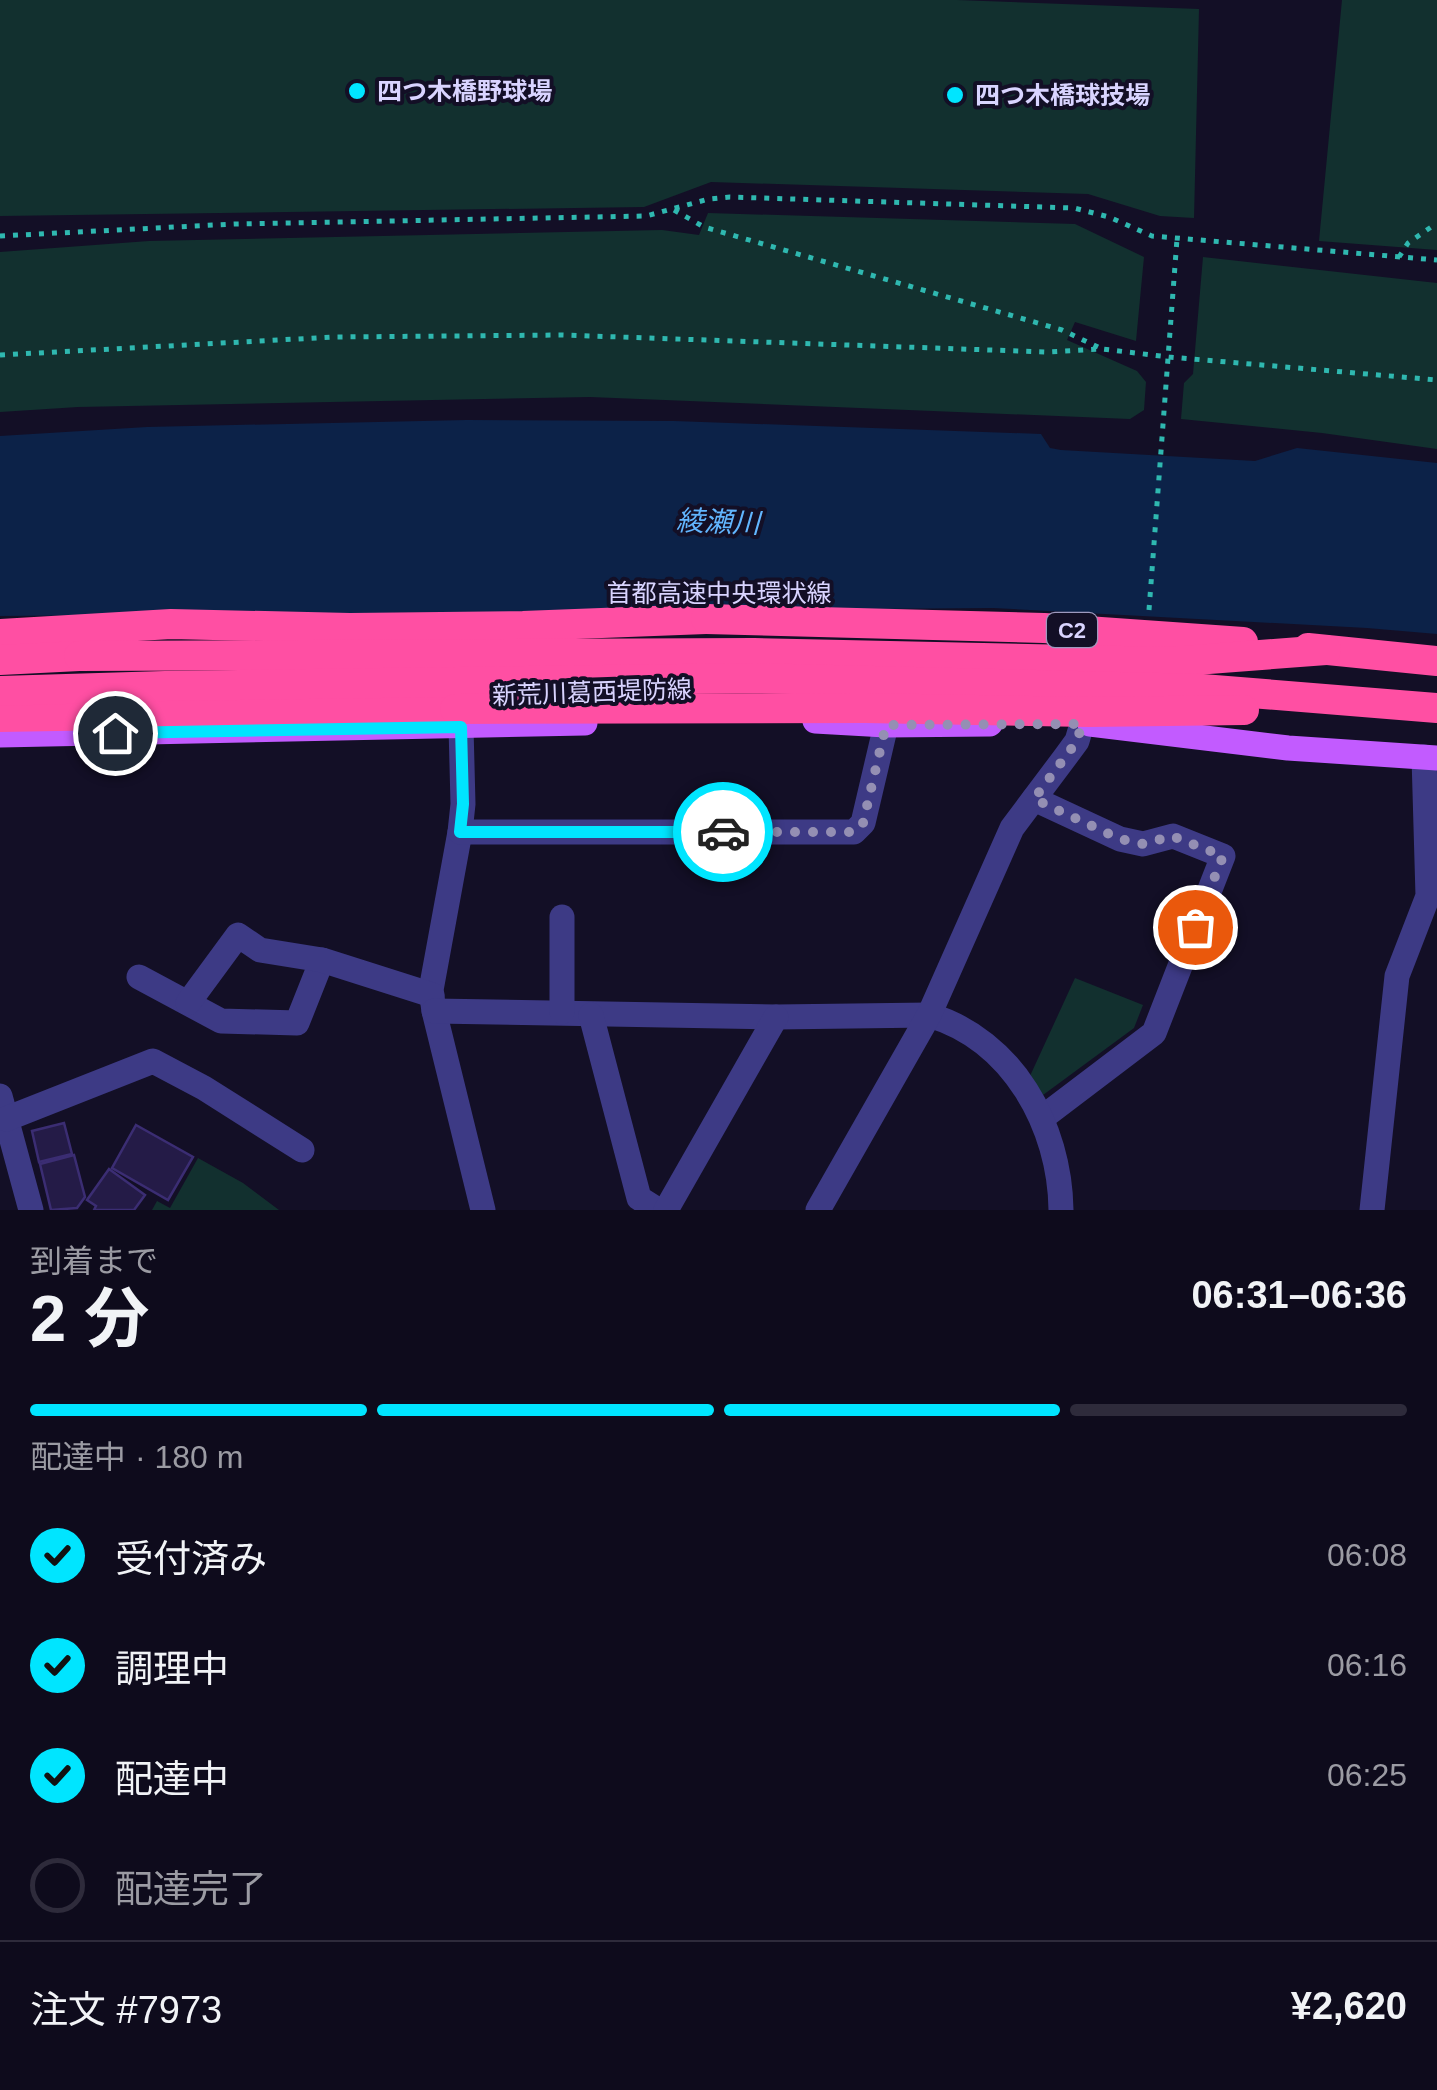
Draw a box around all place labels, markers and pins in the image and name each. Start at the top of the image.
place label: 四つ木橋野球場 [377,77,552,105]
marker: 四つ木橋野球場 [346,80,368,102]
place label: 四つ木橋球技場 [975,81,1150,109]
marker: 四つ木橋球技場 [944,84,966,106]
pin [73,691,158,776]
pin [1153,885,1238,970]

